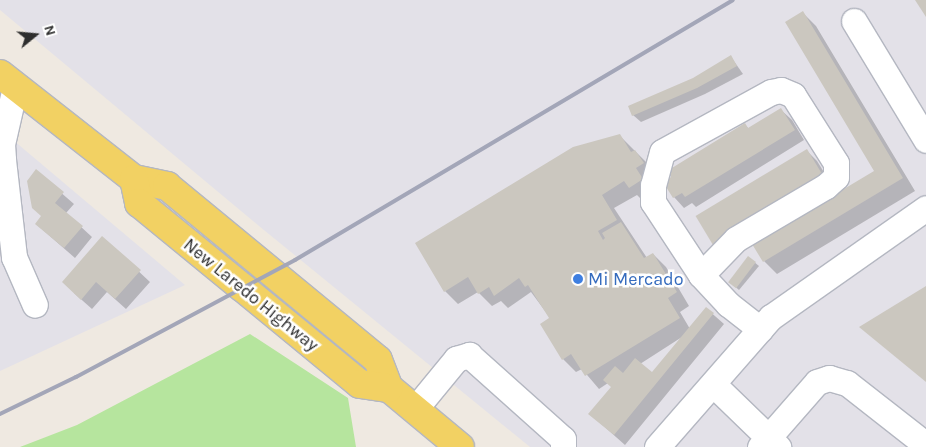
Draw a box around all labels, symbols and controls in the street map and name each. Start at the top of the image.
north arrow [10,10,60,60]
text: N [40,23,59,38]
street label: New Laredo Highway [179,234,323,356]
place label: Mi Mercado [588,268,684,290]
marker: Mi Mercado [572,273,584,285]

